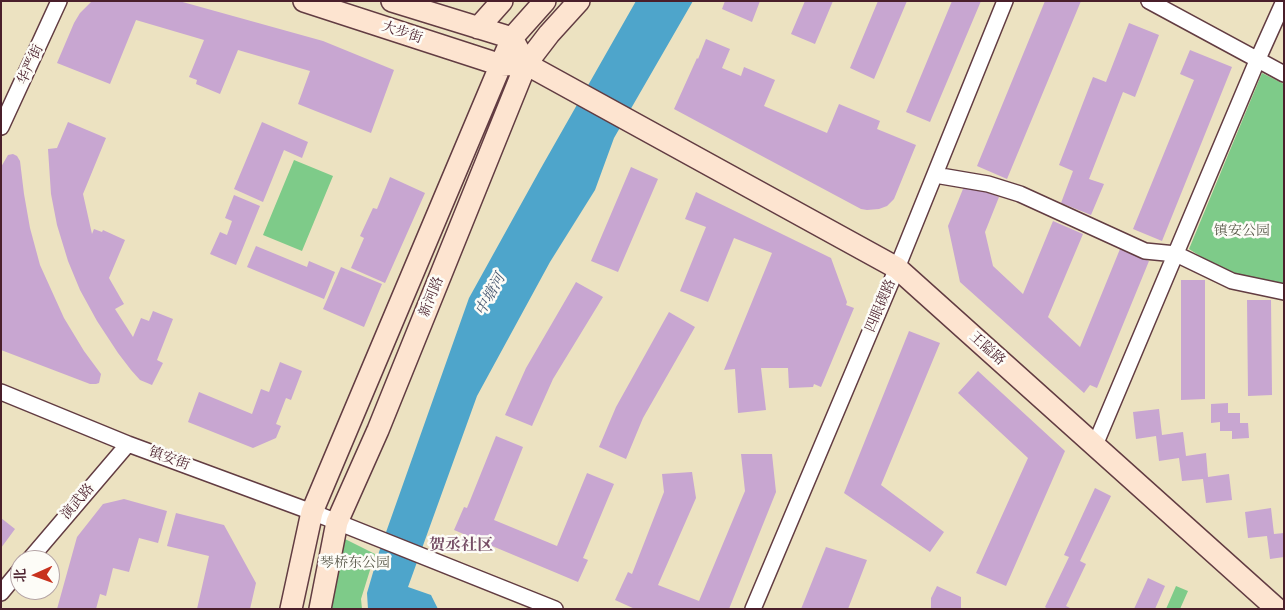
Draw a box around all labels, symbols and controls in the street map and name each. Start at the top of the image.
street label: 大步街 [379,19,425,47]
street label: 华严街 [15,42,47,88]
park label: 镇安公园 [1214,224,1270,240]
water label: 中塘河 [472,271,510,319]
street label: 新河路 [416,274,448,320]
street label: 四眼碶路 [862,277,900,335]
street label: 王隘路 [966,329,1008,369]
street label: 镇安街 [146,444,192,474]
street label: 演武路 [58,481,98,523]
district label: 贺丞社区 [429,536,493,556]
north arrow [10,550,60,600]
park label: 琴桥东公园 [320,556,390,572]
text: 北 [12,568,29,583]

